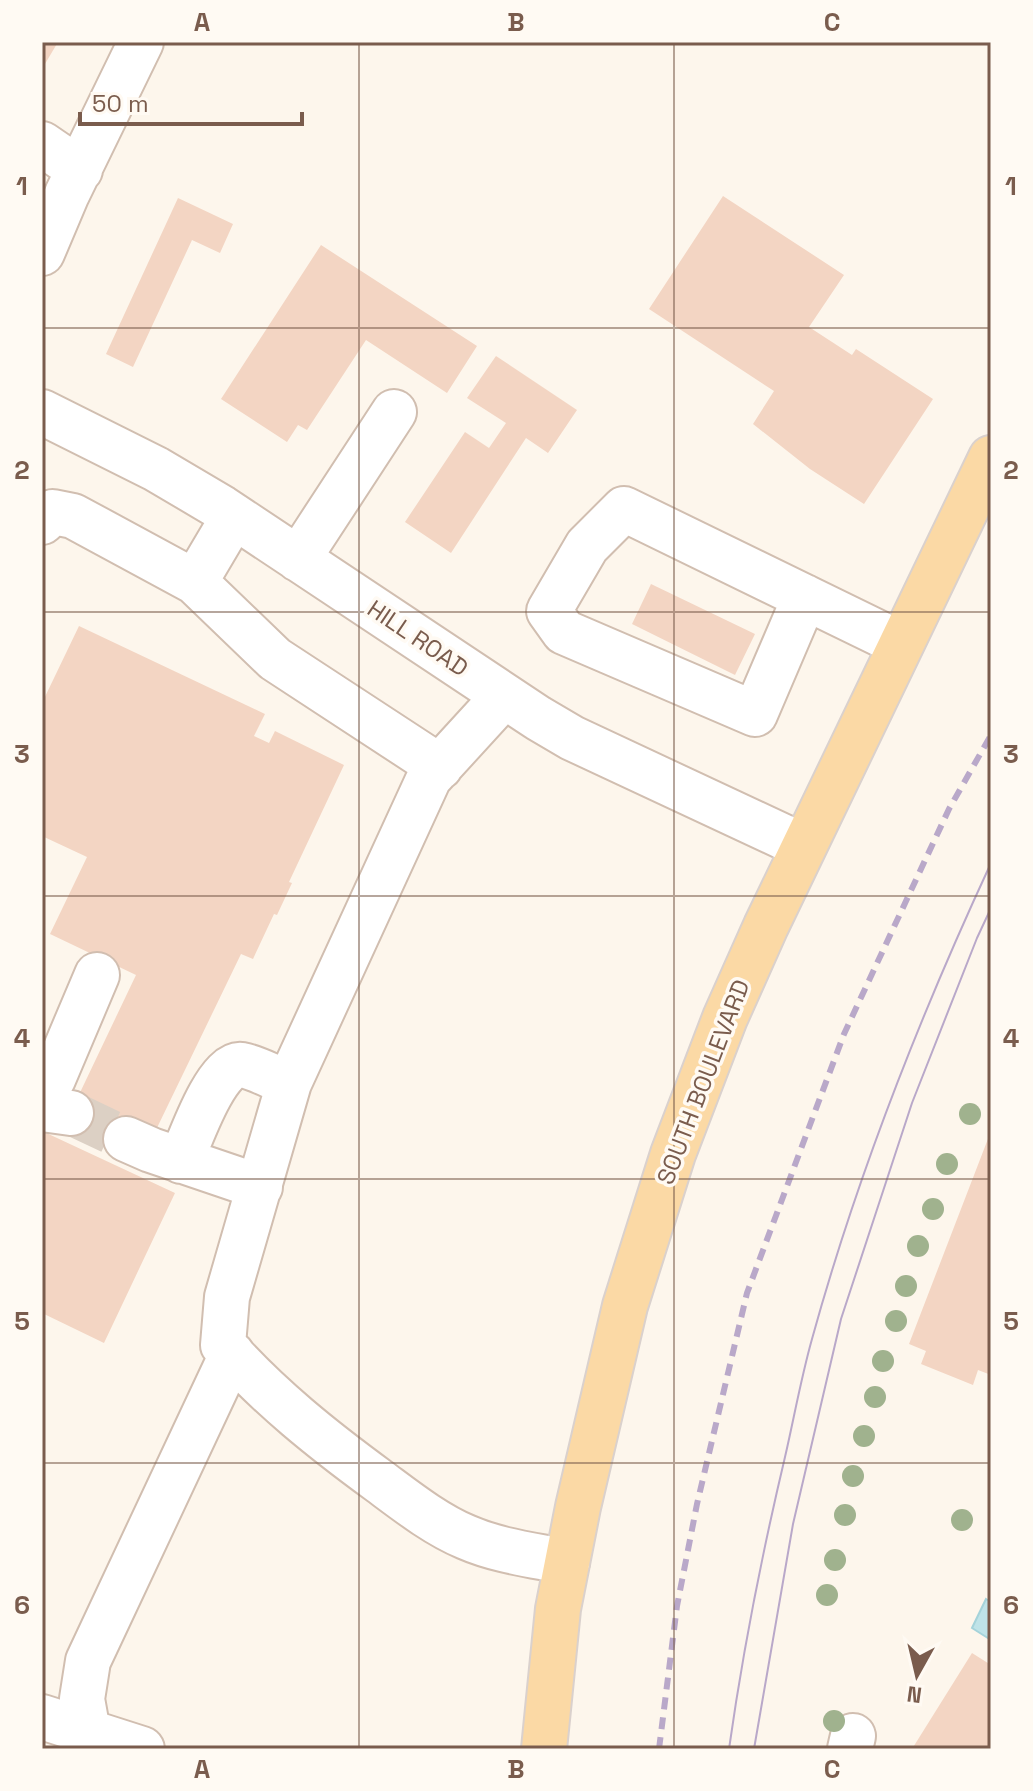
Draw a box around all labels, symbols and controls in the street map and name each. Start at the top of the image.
text: A [194,5,211,39]
text: B [507,5,525,39]
text: C [824,5,840,39]
scale bar [80,76,302,126]
text: 50 m [92,88,149,119]
text: 1 [16,169,28,203]
text: 1 [1005,169,1017,203]
text: 2 [14,453,30,487]
text: 2 [1003,453,1019,487]
street label: HILL ROAD [362,593,474,683]
text: 3 [14,737,30,771]
text: 3 [1003,737,1019,771]
street label: SOUTH BOULEVARD [650,975,756,1189]
text: 4 [14,1021,30,1055]
text: 4 [1003,1021,1019,1055]
text: 5 [14,1304,30,1338]
text: 5 [1003,1304,1019,1338]
text: 6 [14,1588,30,1622]
text: 6 [1003,1588,1019,1622]
north arrow [877,1635,957,1715]
text: N [905,1680,923,1710]
text: A [194,1752,211,1786]
text: B [507,1752,525,1786]
text: C [824,1752,840,1786]

